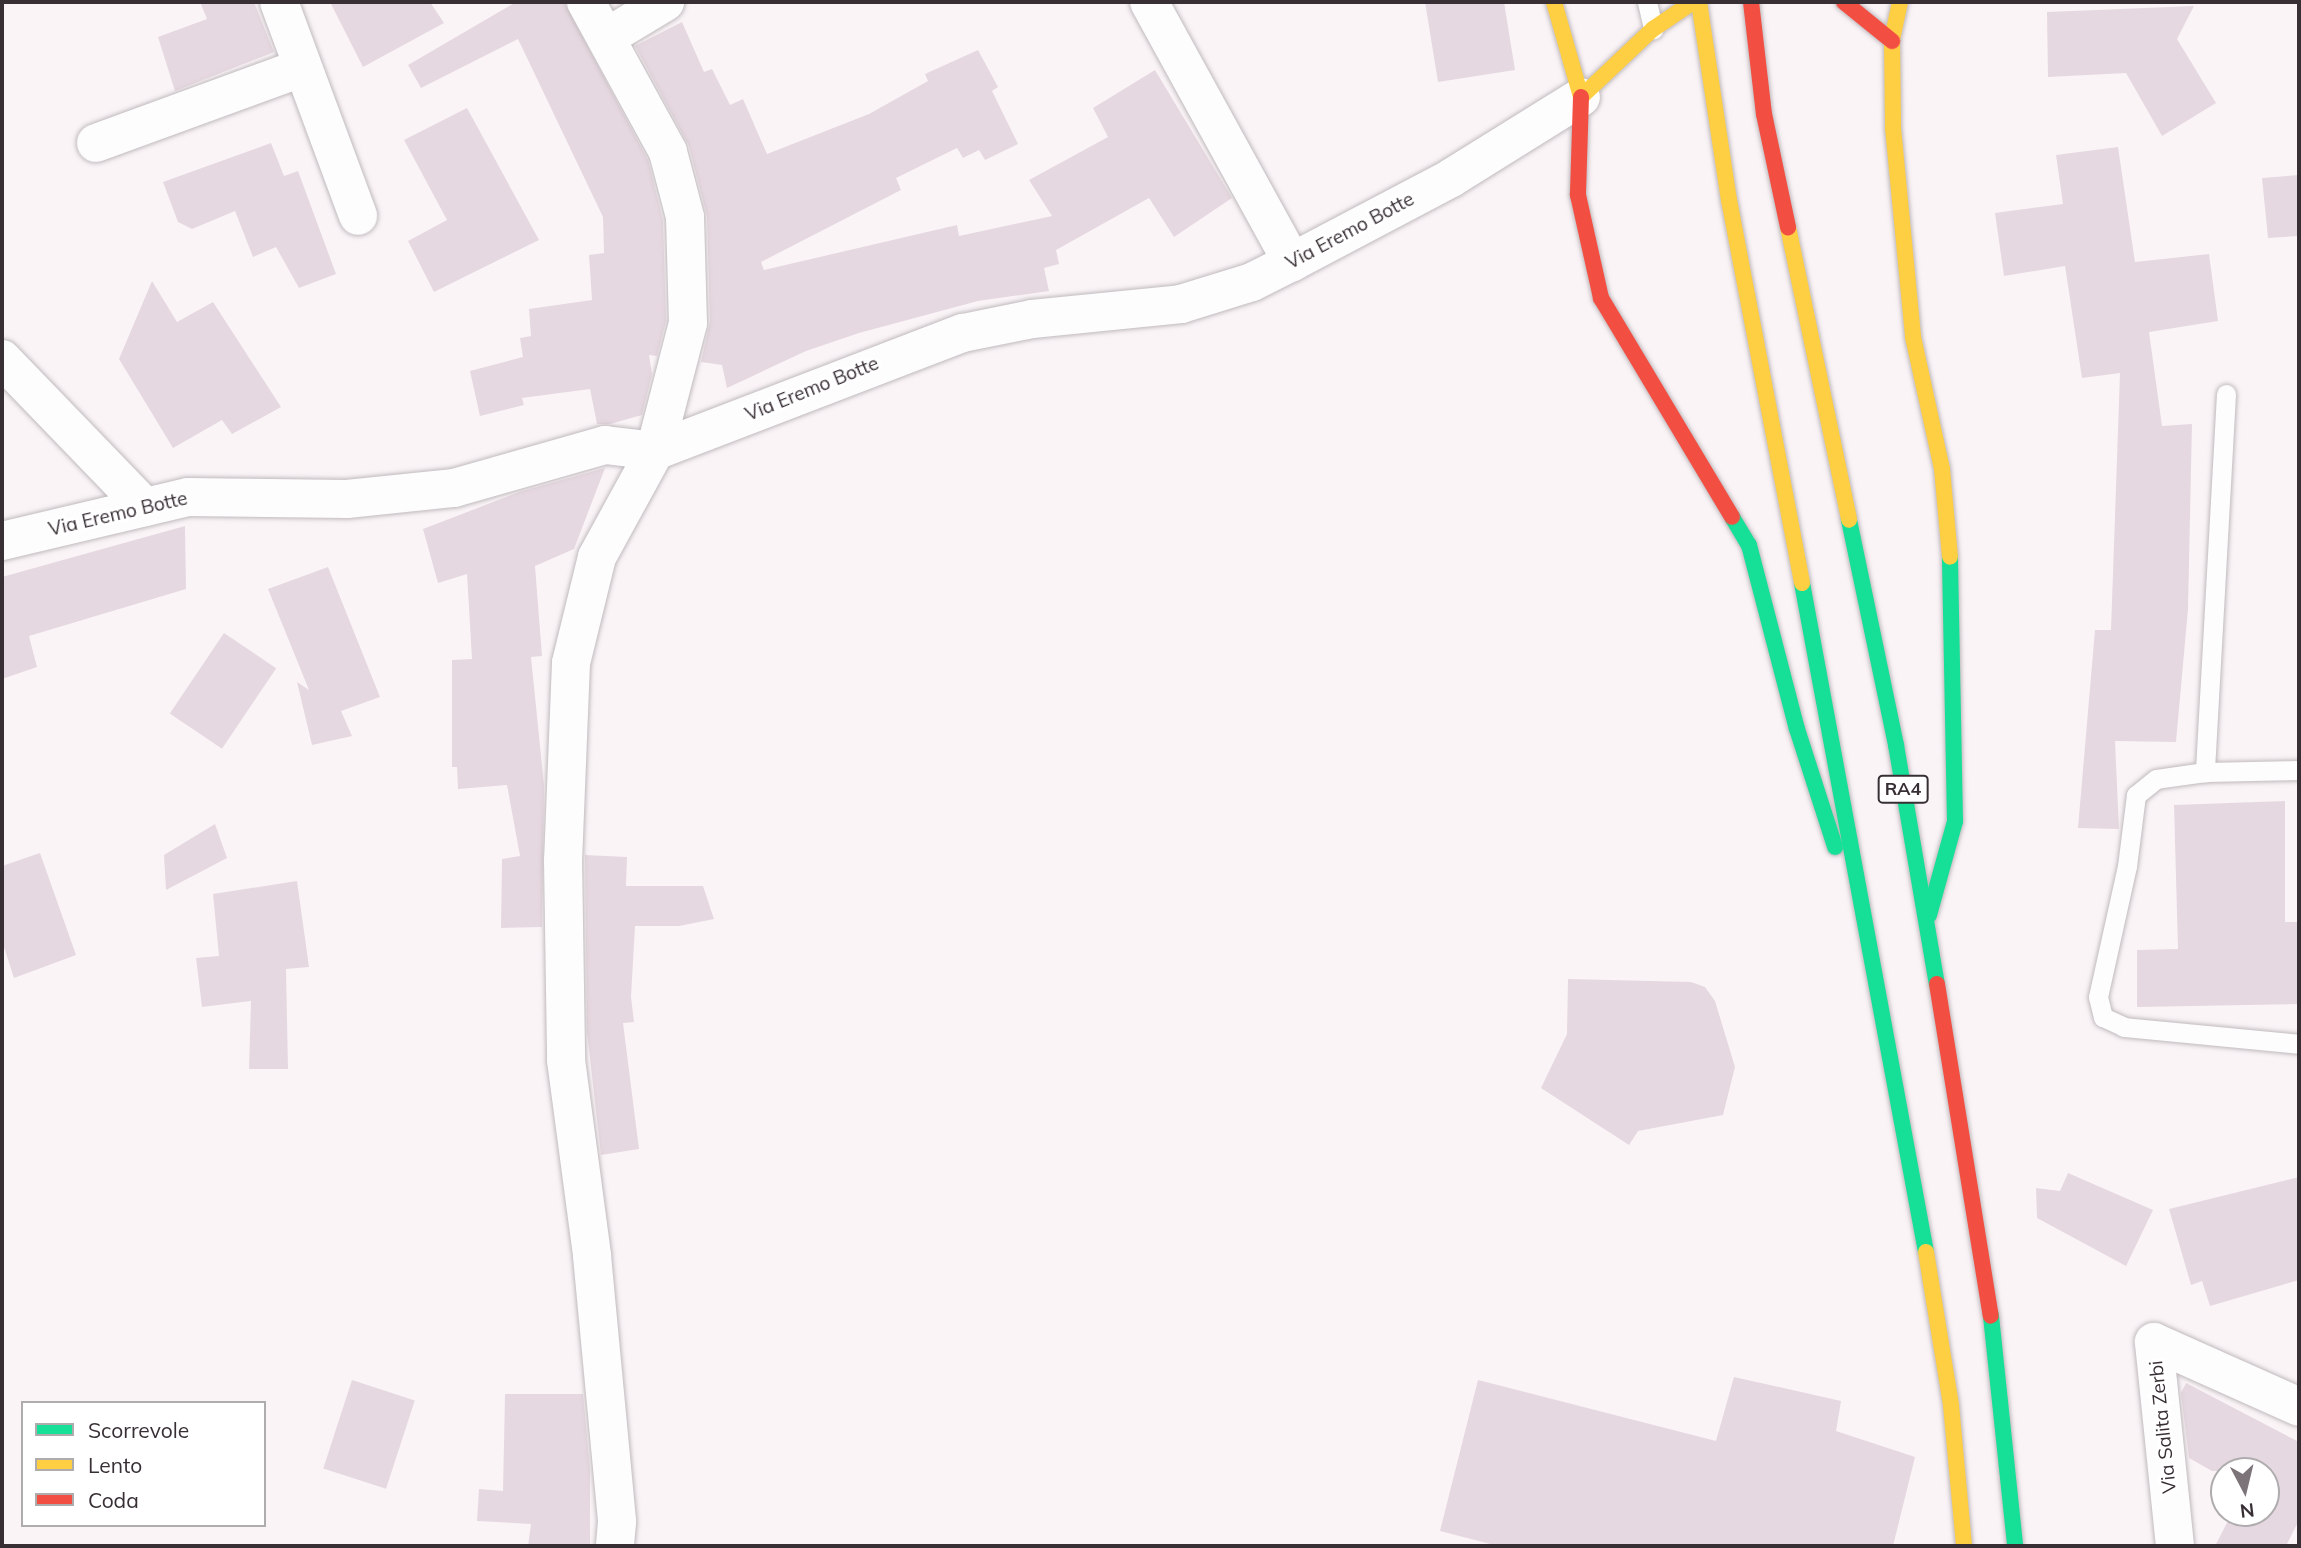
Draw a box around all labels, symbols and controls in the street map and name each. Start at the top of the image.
street label: Via Eremo Botte [1282,188,1418,274]
street label: Via Eremo Botte [742,352,882,426]
street label: Via Eremo Botte [46,487,190,541]
road number: RA4 [1877,774,1929,804]
street label: Via Salita Zerbi [2145,1359,2181,1495]
legend [21,1401,266,1527]
text: Scorrevole [88,1417,189,1443]
text: Lento [88,1452,142,1478]
north arrow [2210,1457,2280,1527]
text: Coda [88,1487,139,1513]
text: N [2239,1498,2256,1524]

